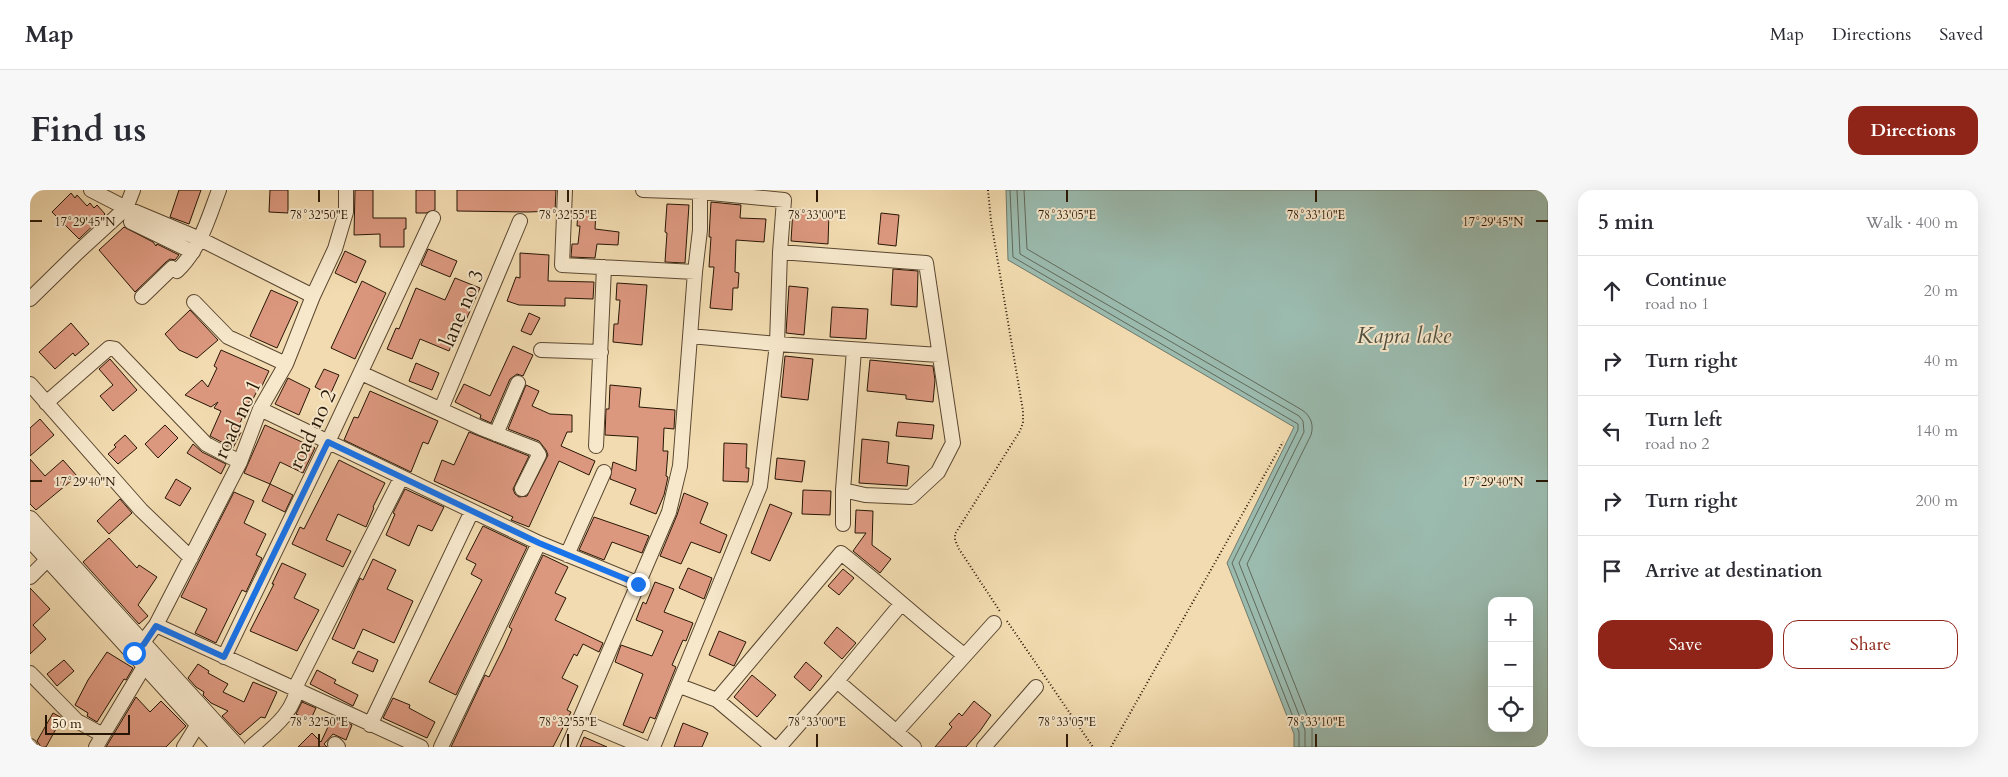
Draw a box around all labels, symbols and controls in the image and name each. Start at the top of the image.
text: Map [25,18,74,51]
text: Map [1770,22,1804,47]
text: Directions [1832,22,1911,47]
text: Saved [1939,22,1983,47]
text: Find us [30,106,146,154]
button: Directions [1848,106,1978,155]
text: 78°32'50"E [290,207,348,223]
text: 78°32'55"E [539,207,597,223]
text: 78°33'00"E [788,207,846,223]
text: 78°33'05"E [1038,207,1096,223]
text: 78°33'10"E [1287,207,1345,223]
text: 5 min [1598,208,1654,237]
text: Walk · 400 m [1866,212,1958,234]
text: 17°29'45"N [55,214,116,230]
text: 17°29'45"N [1463,214,1524,230]
street label: lane no 3 [433,265,492,351]
text: Continue [1645,267,1727,293]
icon: ahead [1598,277,1626,305]
text: 20 m [1924,280,1958,302]
text: road no 1 [1645,293,1709,315]
water label: Kapra lake [1357,321,1452,351]
icon: right [1598,347,1626,375]
text: Turn right [1645,348,1737,374]
text: 40 m [1924,350,1958,372]
street label: road no 1 [206,375,268,464]
street label: road no 2 [281,385,344,474]
text: Turn left [1645,407,1722,433]
icon: left [1598,417,1626,445]
text: 140 m [1916,420,1958,442]
text: road no 2 [1645,433,1709,455]
text: 17°29'40"N [55,474,116,490]
text: 17°29'40"N [1463,474,1524,490]
icon: right [1598,487,1626,515]
text: Turn right [1645,488,1737,514]
text: 200 m [1916,490,1958,512]
icon: arrive [1598,557,1626,585]
text: Arrive at destination [1645,558,1822,584]
route end [627,573,650,596]
map controls [1488,597,1533,732]
button: + [1488,597,1533,642]
button: Save [1598,620,1773,669]
button: Share [1783,620,1958,669]
route start [123,642,146,665]
button: − [1488,642,1533,687]
button: locate [1488,687,1533,732]
scale bar [45,712,130,735]
text: 50 m [52,714,82,733]
text: 78°32'50"E [290,714,348,730]
text: 78°32'55"E [539,714,597,730]
text: 78°33'00"E [788,714,846,730]
text: 78°33'05"E [1038,714,1096,730]
text: 78°33'10"E [1287,714,1345,730]

